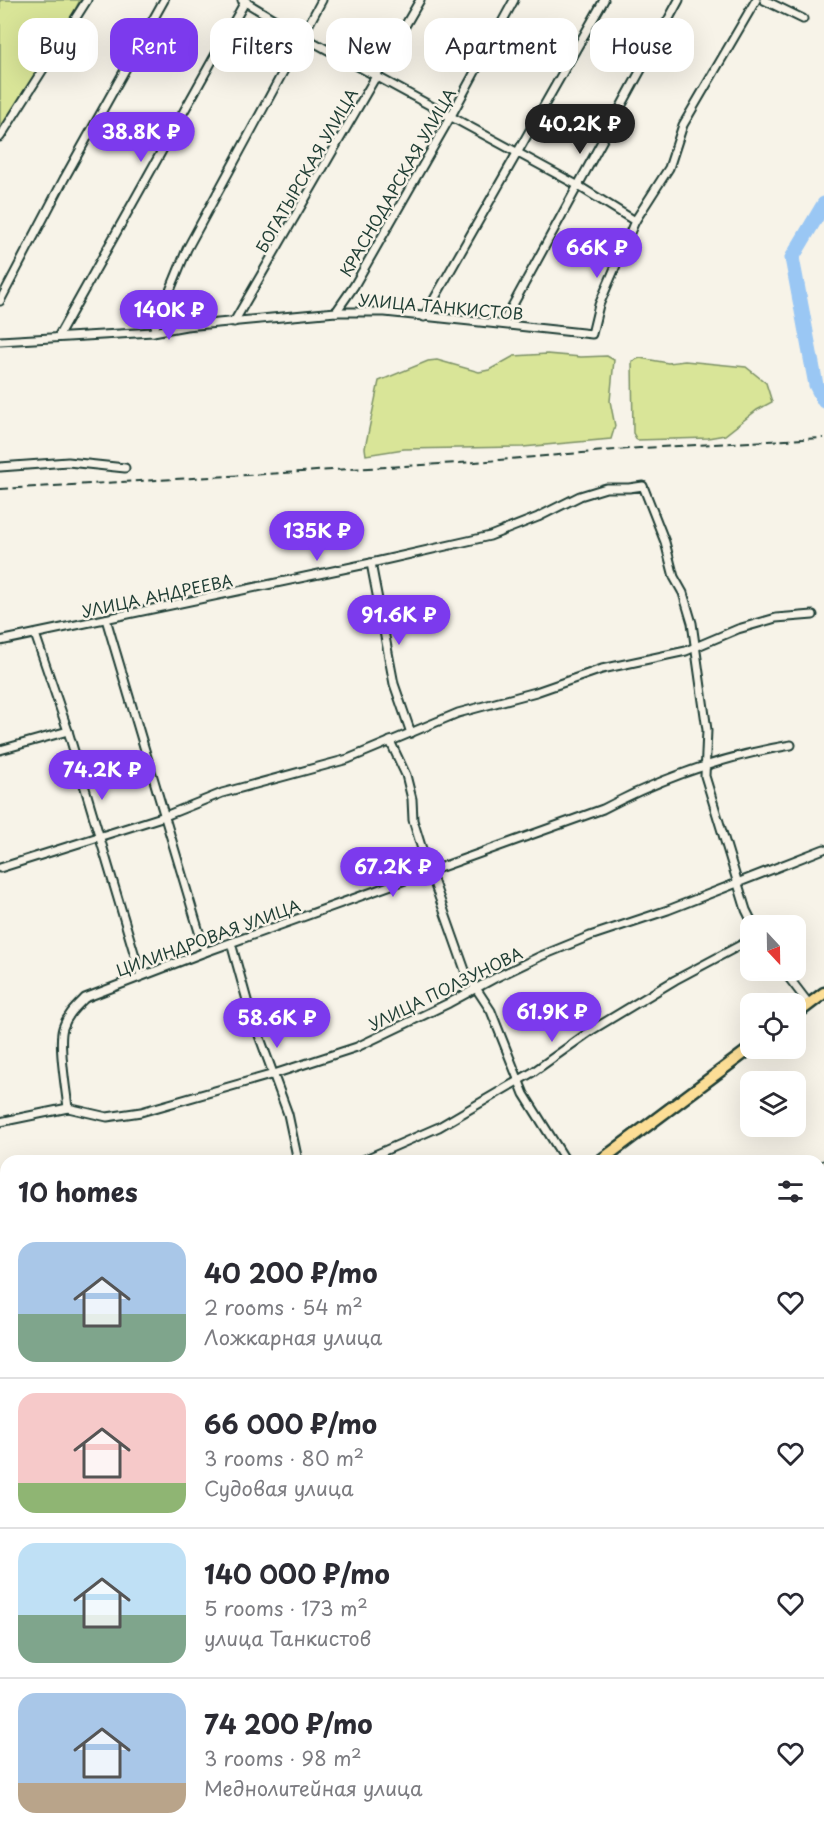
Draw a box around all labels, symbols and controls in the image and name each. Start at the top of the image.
chip: Buy [18,18,98,72]
chip: Rent [110,18,198,72]
chip: Filters [210,18,314,72]
chip: New [326,18,412,72]
chip: Apartment [424,18,578,72]
chip: House [590,18,694,72]
street label: БОГАТЫРСКАЯ УЛИЦА [249,83,363,257]
street label: КРАСНОДАРСКАЯ УЛИЦА [333,83,461,281]
pin: 40.2K ₽ [525,104,635,155]
text: 40.2K ₽ [539,108,621,138]
pin: 38.8K ₽ [86,112,196,163]
text: 38.8K ₽ [102,116,180,146]
pin: 66K ₽ [555,228,639,279]
text: 66K ₽ [566,232,628,262]
street label: УЛИЦА ТАНКИСТОВ [358,287,524,325]
pin: 140K ₽ [120,290,218,341]
text: 140K ₽ [134,294,204,324]
pin: 135K ₽ [268,511,366,562]
text: 135K ₽ [283,515,351,545]
street label: УЛИЦА АНДРЕЕВА [79,567,235,623]
pin: 91.6K ₽ [344,595,454,646]
text: 91.6K ₽ [361,599,437,629]
pin: 74.2K ₽ [47,750,157,801]
text: 74.2K ₽ [63,754,141,784]
pin: 67.2K ₽ [338,847,448,898]
text: 67.2K ₽ [354,851,432,881]
street label: ЦИЛИНДРОВАЯ УЛИЦА [113,892,303,982]
north arrow [740,915,806,981]
map controls [740,915,806,1137]
street label: УЛИЦА ПОЛЗУНОВА [364,940,526,1036]
pin: 61.9K ₽ [497,992,607,1043]
button: locate [740,993,806,1059]
text: 61.9K ₽ [516,996,588,1026]
pin: 58.6K ₽ [222,998,332,1049]
text: 58.6K ₽ [237,1002,317,1032]
button: layers [740,1071,806,1137]
text: 10 homes [18,1172,138,1211]
icon: filters [774,1175,807,1208]
text: 40 200 ₽/mo [204,1253,377,1292]
icon: home [66,1266,138,1338]
icon: heart [774,1286,807,1319]
text: 2 rooms · 54 m² [204,1292,363,1322]
text: Ложкарная улица [204,1322,382,1352]
text: 66 000 ₽/mo [204,1404,377,1443]
icon: home [66,1417,138,1489]
icon: heart [774,1437,807,1470]
text: 3 rooms · 80 m² [204,1443,364,1473]
text: Судовая улица [204,1473,354,1503]
text: 140 000 ₽/mo [204,1554,390,1593]
icon: home [66,1567,138,1639]
icon: heart [774,1587,807,1620]
text: 5 rooms · 173 m² [204,1593,368,1623]
text: улица Танкистов [204,1623,371,1653]
text: 74 200 ₽/mo [204,1704,373,1743]
icon: home [66,1717,138,1789]
icon: heart [774,1737,807,1770]
text: 3 rooms · 98 m² [204,1743,362,1773]
text: Меднолитейная улица [204,1773,423,1803]

